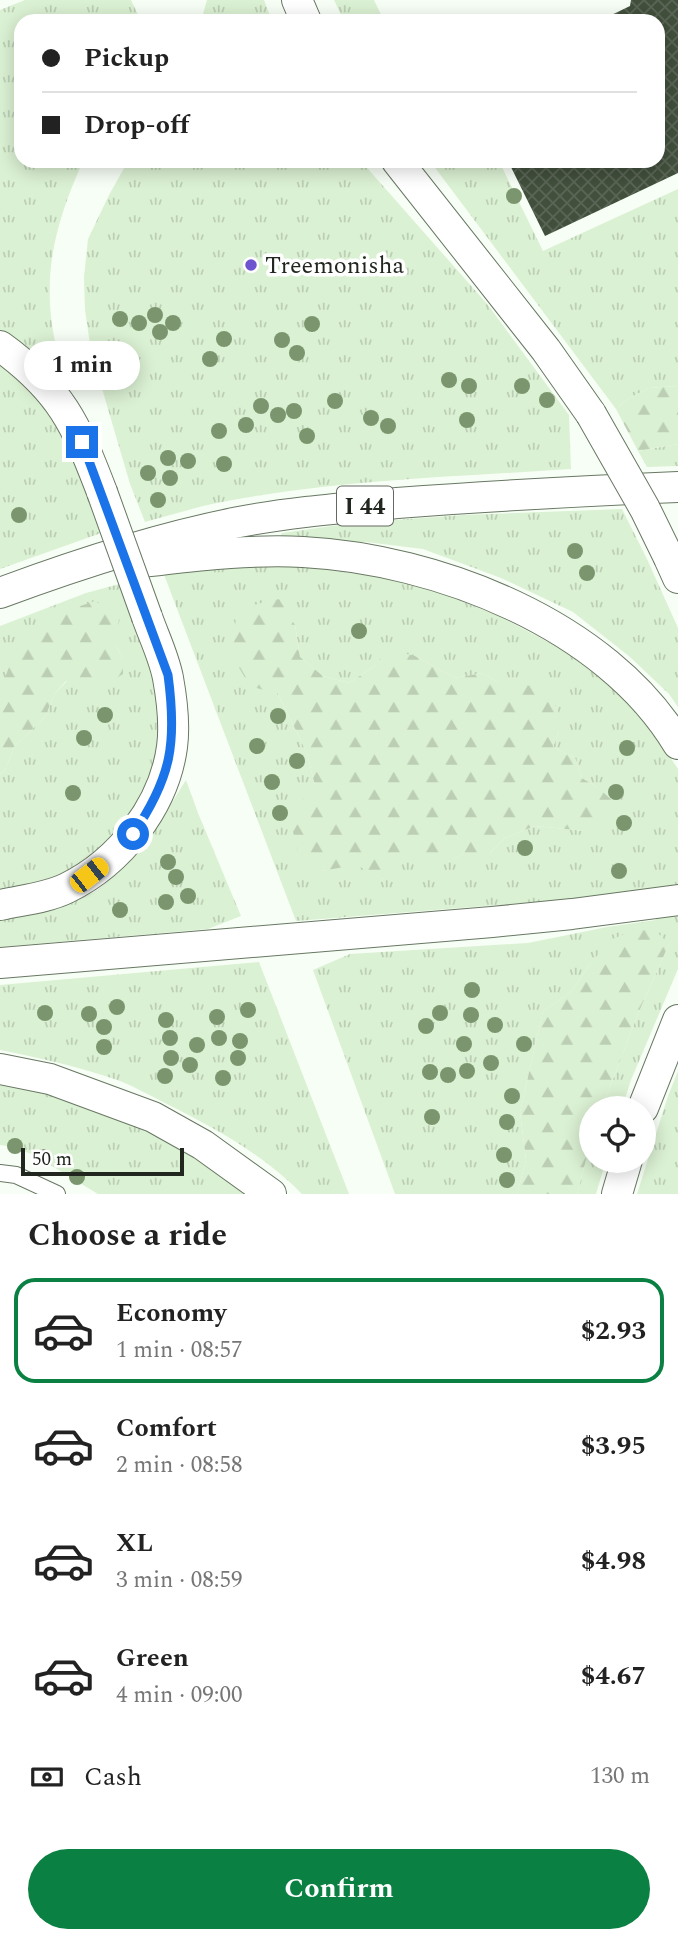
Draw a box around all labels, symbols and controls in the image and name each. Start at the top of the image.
text: Pickup [84,38,169,78]
text: Drop-off [84,105,189,145]
place label: Treemonisha [265,248,404,284]
marker: Treemonisha [243,257,259,273]
callout: 1 min [24,340,140,390]
text: 1 min [51,348,113,383]
route end [66,426,98,458]
road number: I 44 [337,486,393,526]
route start [117,818,149,850]
car [66,854,113,896]
map controls [579,1096,656,1173]
button: locate [579,1096,656,1173]
scale bar [21,1145,184,1177]
text: 50 m [32,1145,72,1174]
text: Choose a ride [28,1211,227,1260]
text: Economy [116,1293,226,1333]
icon: car [32,1299,95,1362]
text: $2.93 [581,1311,646,1351]
text: 1 min · 08:57 [116,1333,243,1368]
text: Comfort [116,1408,217,1448]
icon: car [32,1414,95,1477]
text: $3.95 [581,1426,646,1466]
text: 2 min · 08:58 [116,1448,243,1483]
text: XL [116,1523,153,1563]
icon: car [32,1529,95,1592]
text: $4.98 [581,1541,646,1581]
text: 3 min · 08:59 [116,1563,243,1598]
text: Green [116,1638,189,1678]
icon: car [32,1644,95,1707]
text: $4.67 [581,1656,646,1696]
text: 4 min · 09:00 [116,1678,243,1713]
text: Cash [84,1757,142,1797]
icon: cash [28,1758,66,1796]
text: 130 m [590,1759,650,1794]
button: Confirm [28,1849,650,1929]

